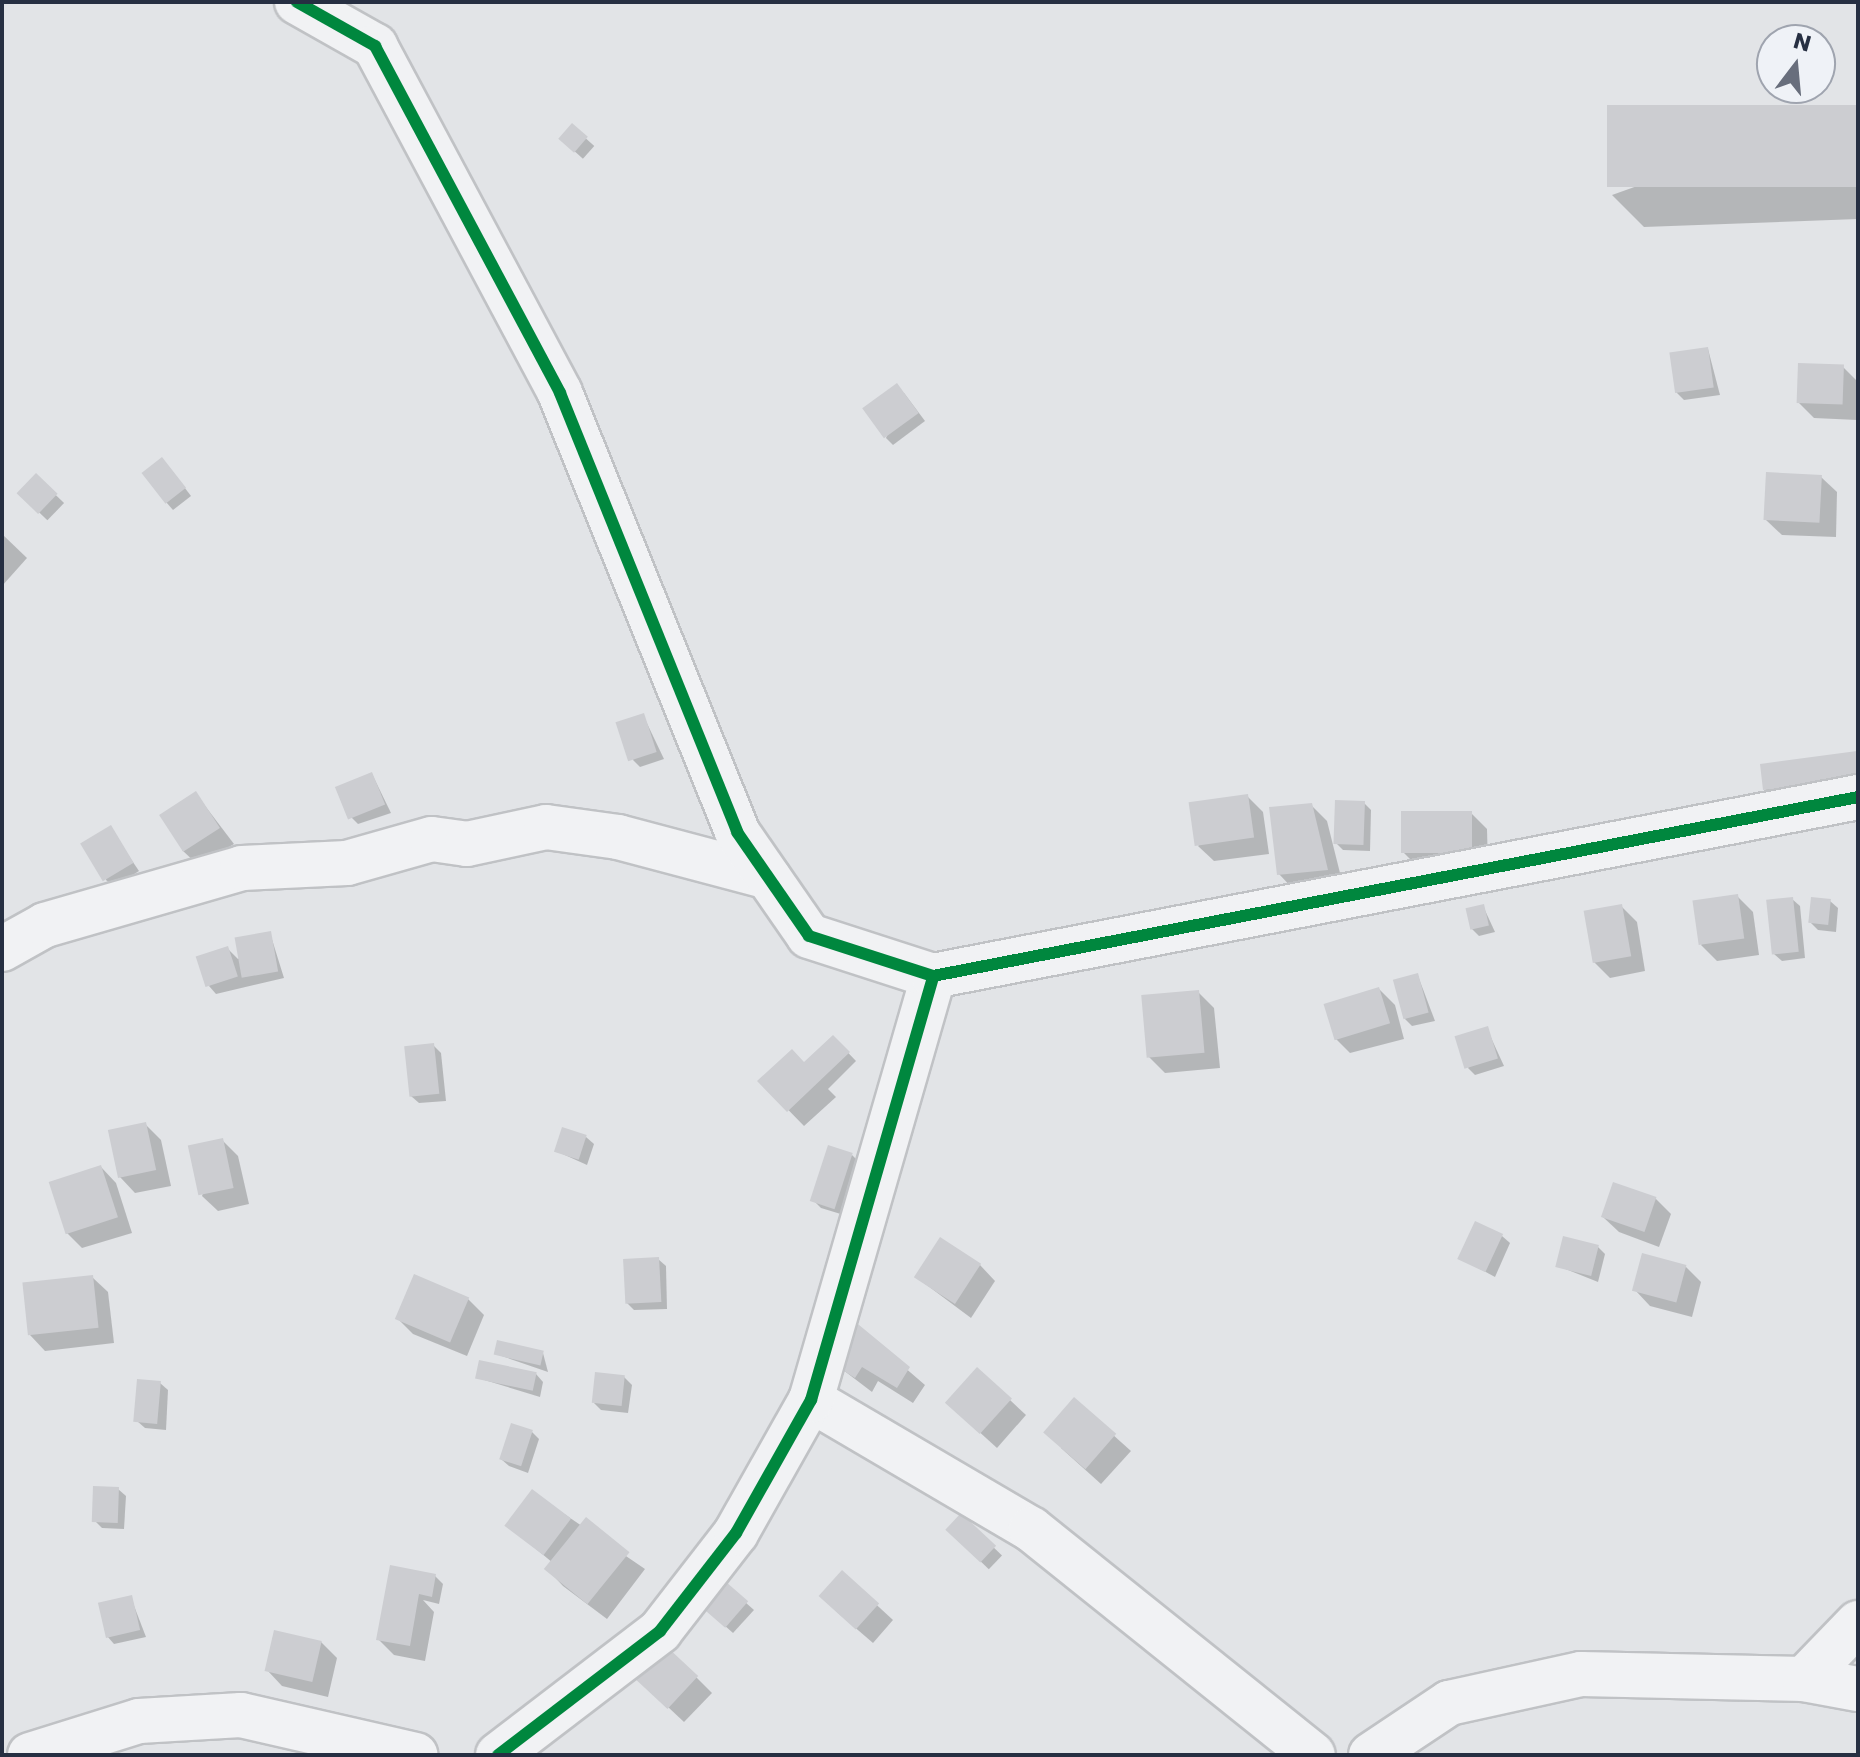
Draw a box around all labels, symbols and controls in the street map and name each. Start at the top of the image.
north arrow [1756,24,1836,104]
text: N [1790,25,1814,60]

